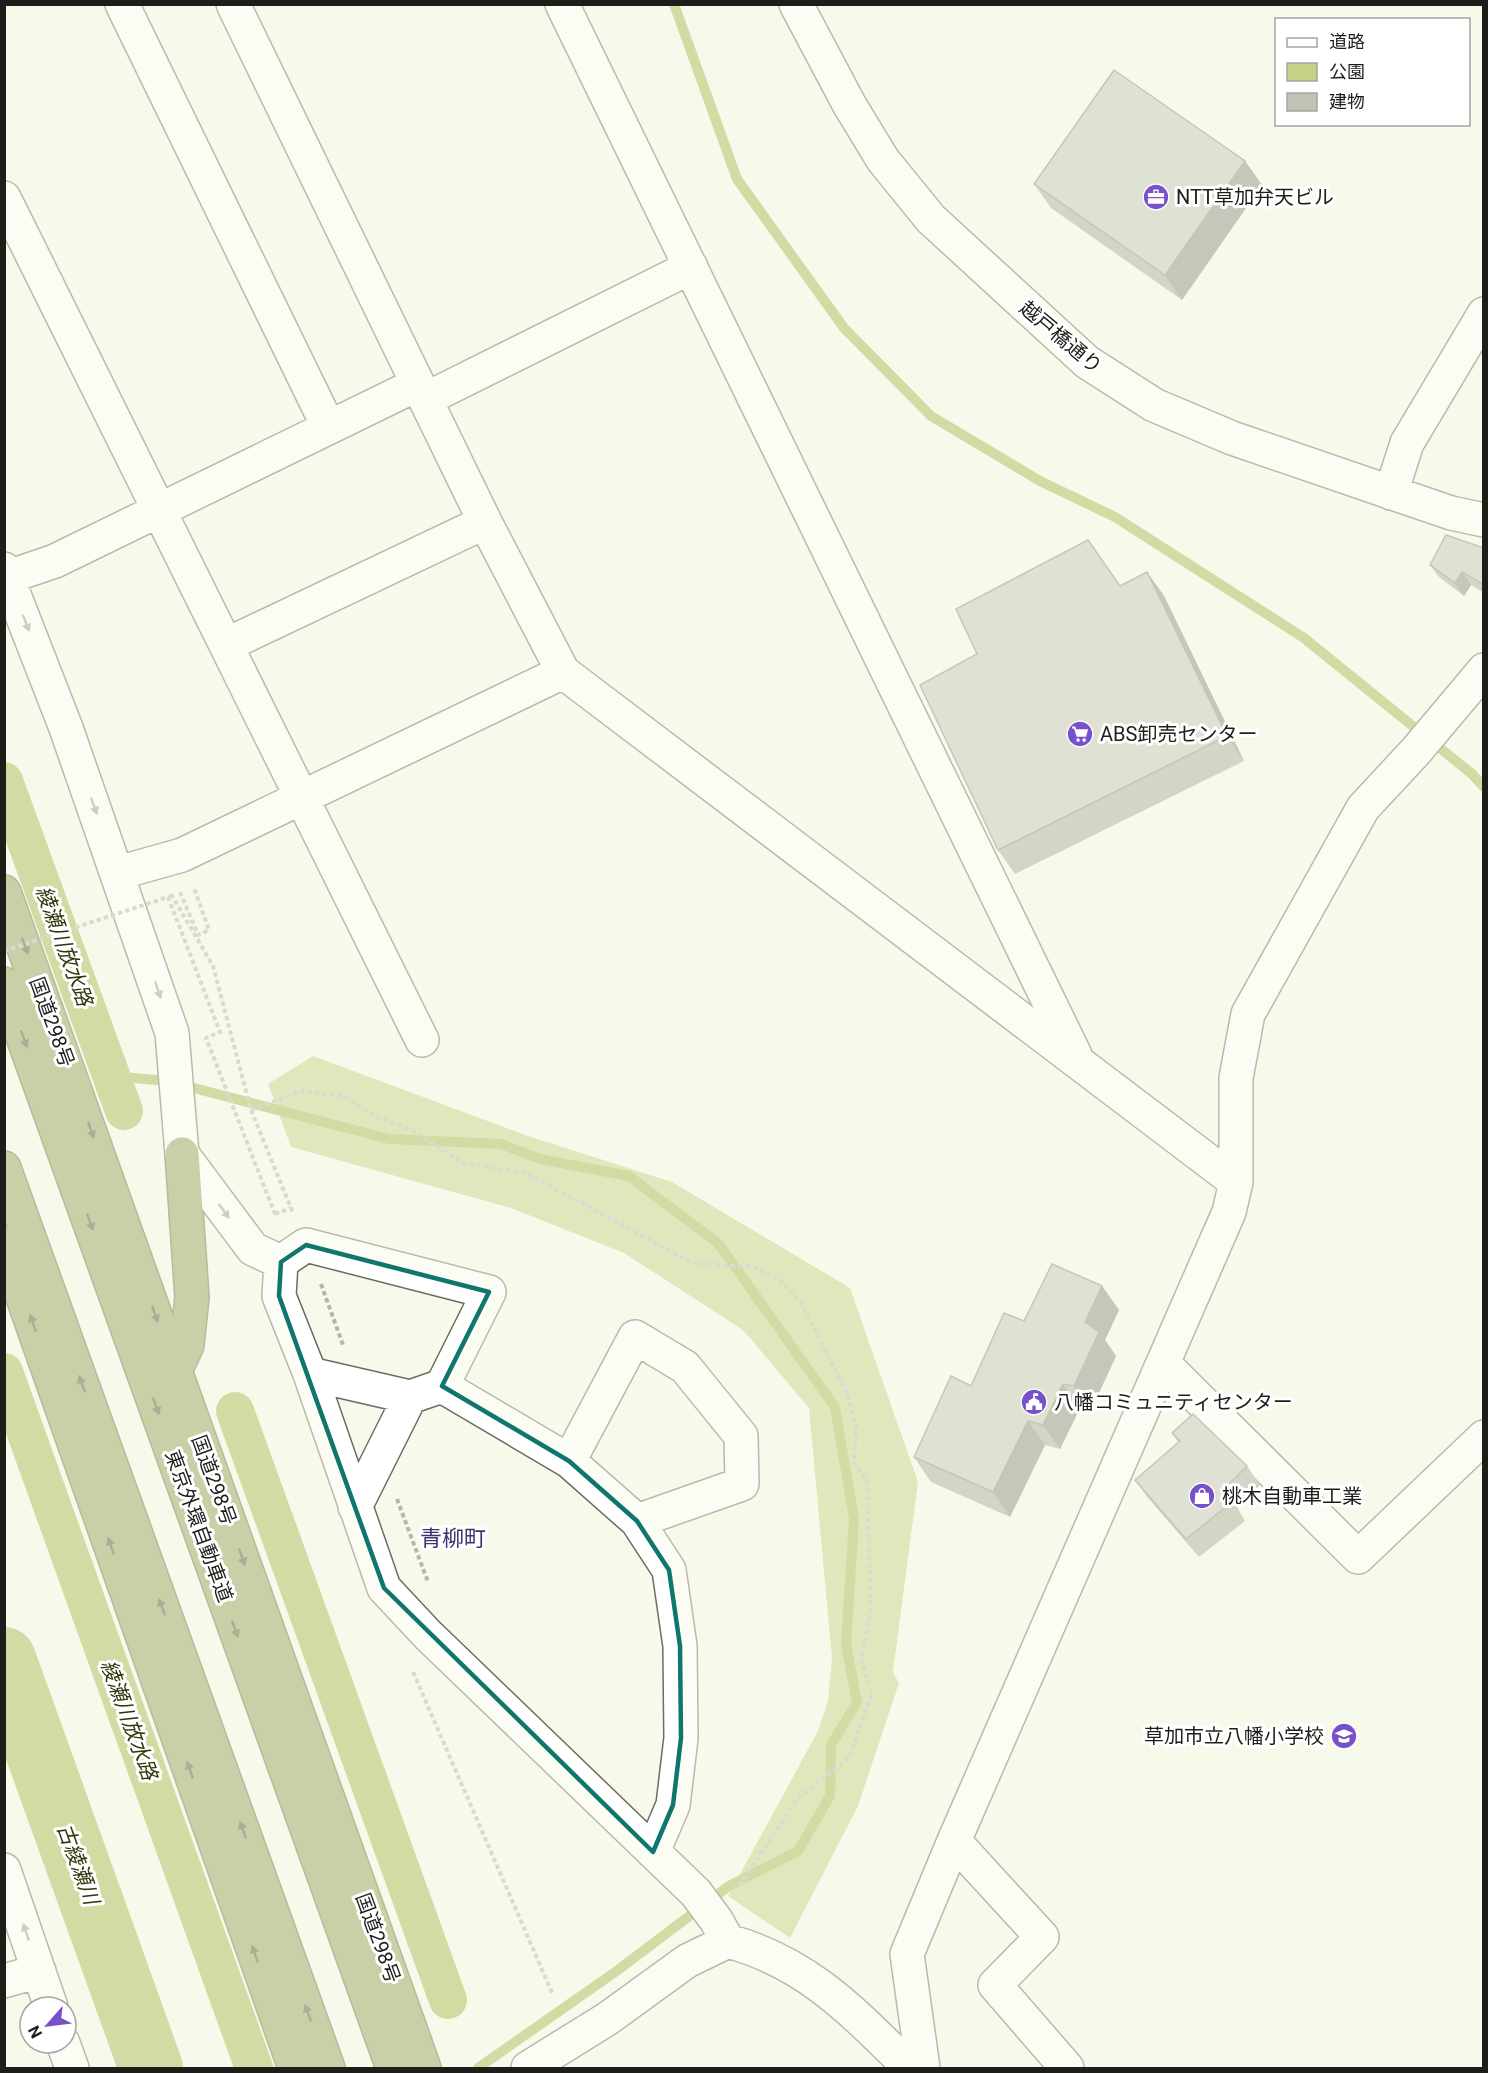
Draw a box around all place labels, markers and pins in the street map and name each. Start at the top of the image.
office icon: NTT草加弁天ビル [1141,182,1171,212]
place label: NTT草加弁天ビル [1176,185,1334,209]
supermarket icon: ABS卸売センター [1065,719,1095,749]
place label: ABS卸売センター [1100,722,1257,746]
public building icon: 八幡コミュニティセンター [1019,1387,1049,1417]
place label: 八幡コミュニティセンター [1054,1390,1293,1414]
shop icon: 桃木自動車工業 [1187,1481,1217,1511]
place label: 桃木自動車工業 [1222,1484,1362,1508]
school or university icon: 草加市立八幡小学校 [1329,1721,1359,1751]
place label: 草加市立八幡小学校 [1144,1724,1324,1748]

